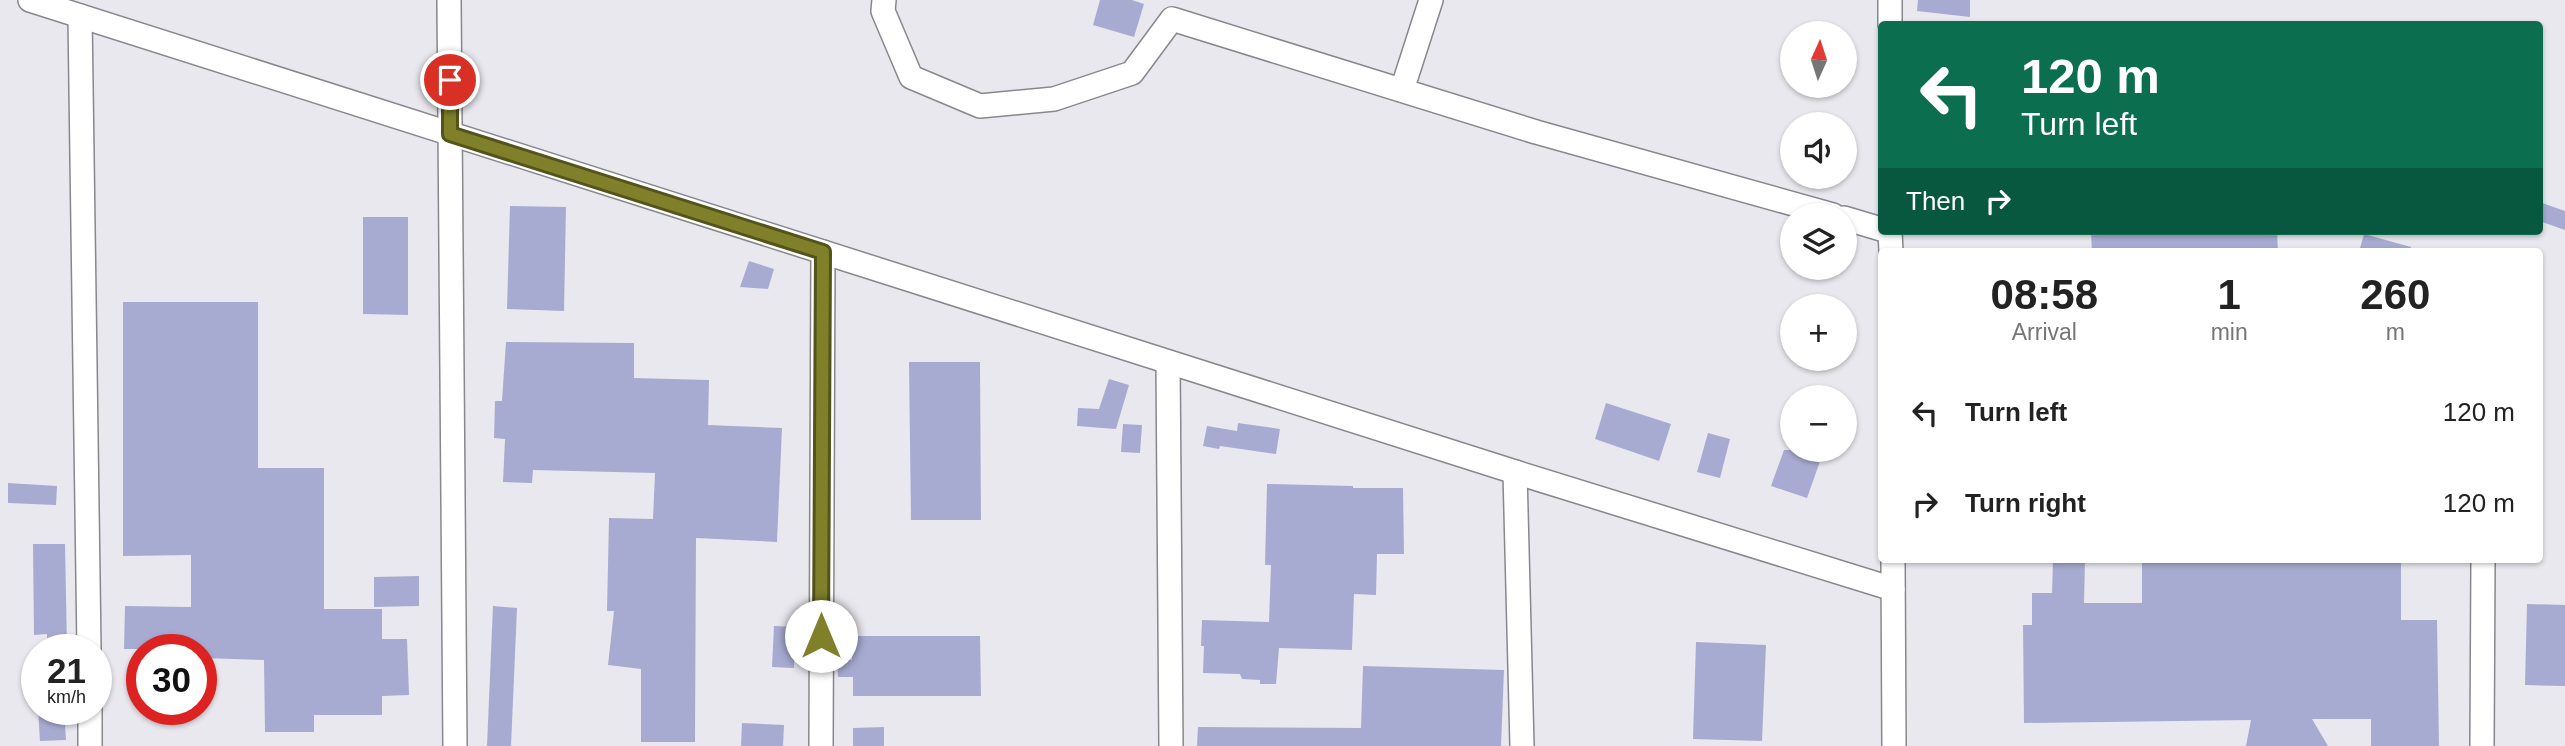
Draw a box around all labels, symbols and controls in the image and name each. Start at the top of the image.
north arrow [1780,21,1857,98]
map controls [1780,21,1857,462]
icon: left [1906,49,1997,140]
text: 120 m [2021,49,2160,103]
pin [420,50,480,110]
icon: arrive [431,61,469,99]
text: Turn left [2021,106,2137,142]
button: sound [1780,112,1857,189]
icon: right [1979,182,2017,220]
text: Then [1906,186,1965,216]
button: layers [1780,203,1857,280]
text: 08:58 [1991,271,2098,318]
text: 1 [2217,271,2241,318]
text: 260 [2360,271,2430,318]
button: + [1780,294,1857,371]
text: Arrival [2012,319,2077,345]
text: min [2211,319,2248,345]
text: m [2386,319,2405,345]
button: − [1780,385,1857,462]
icon: left [1906,394,1944,432]
text: Turn left [1965,397,2067,427]
text: 120 m [2443,397,2515,427]
icon: right [1906,485,1944,523]
text: Turn right [1965,488,2086,518]
text: 120 m [2443,488,2515,518]
position arrow [784,599,858,673]
speed limit sign: 30 [126,634,217,725]
text: 21 [47,651,86,690]
text: km/h [47,687,86,707]

